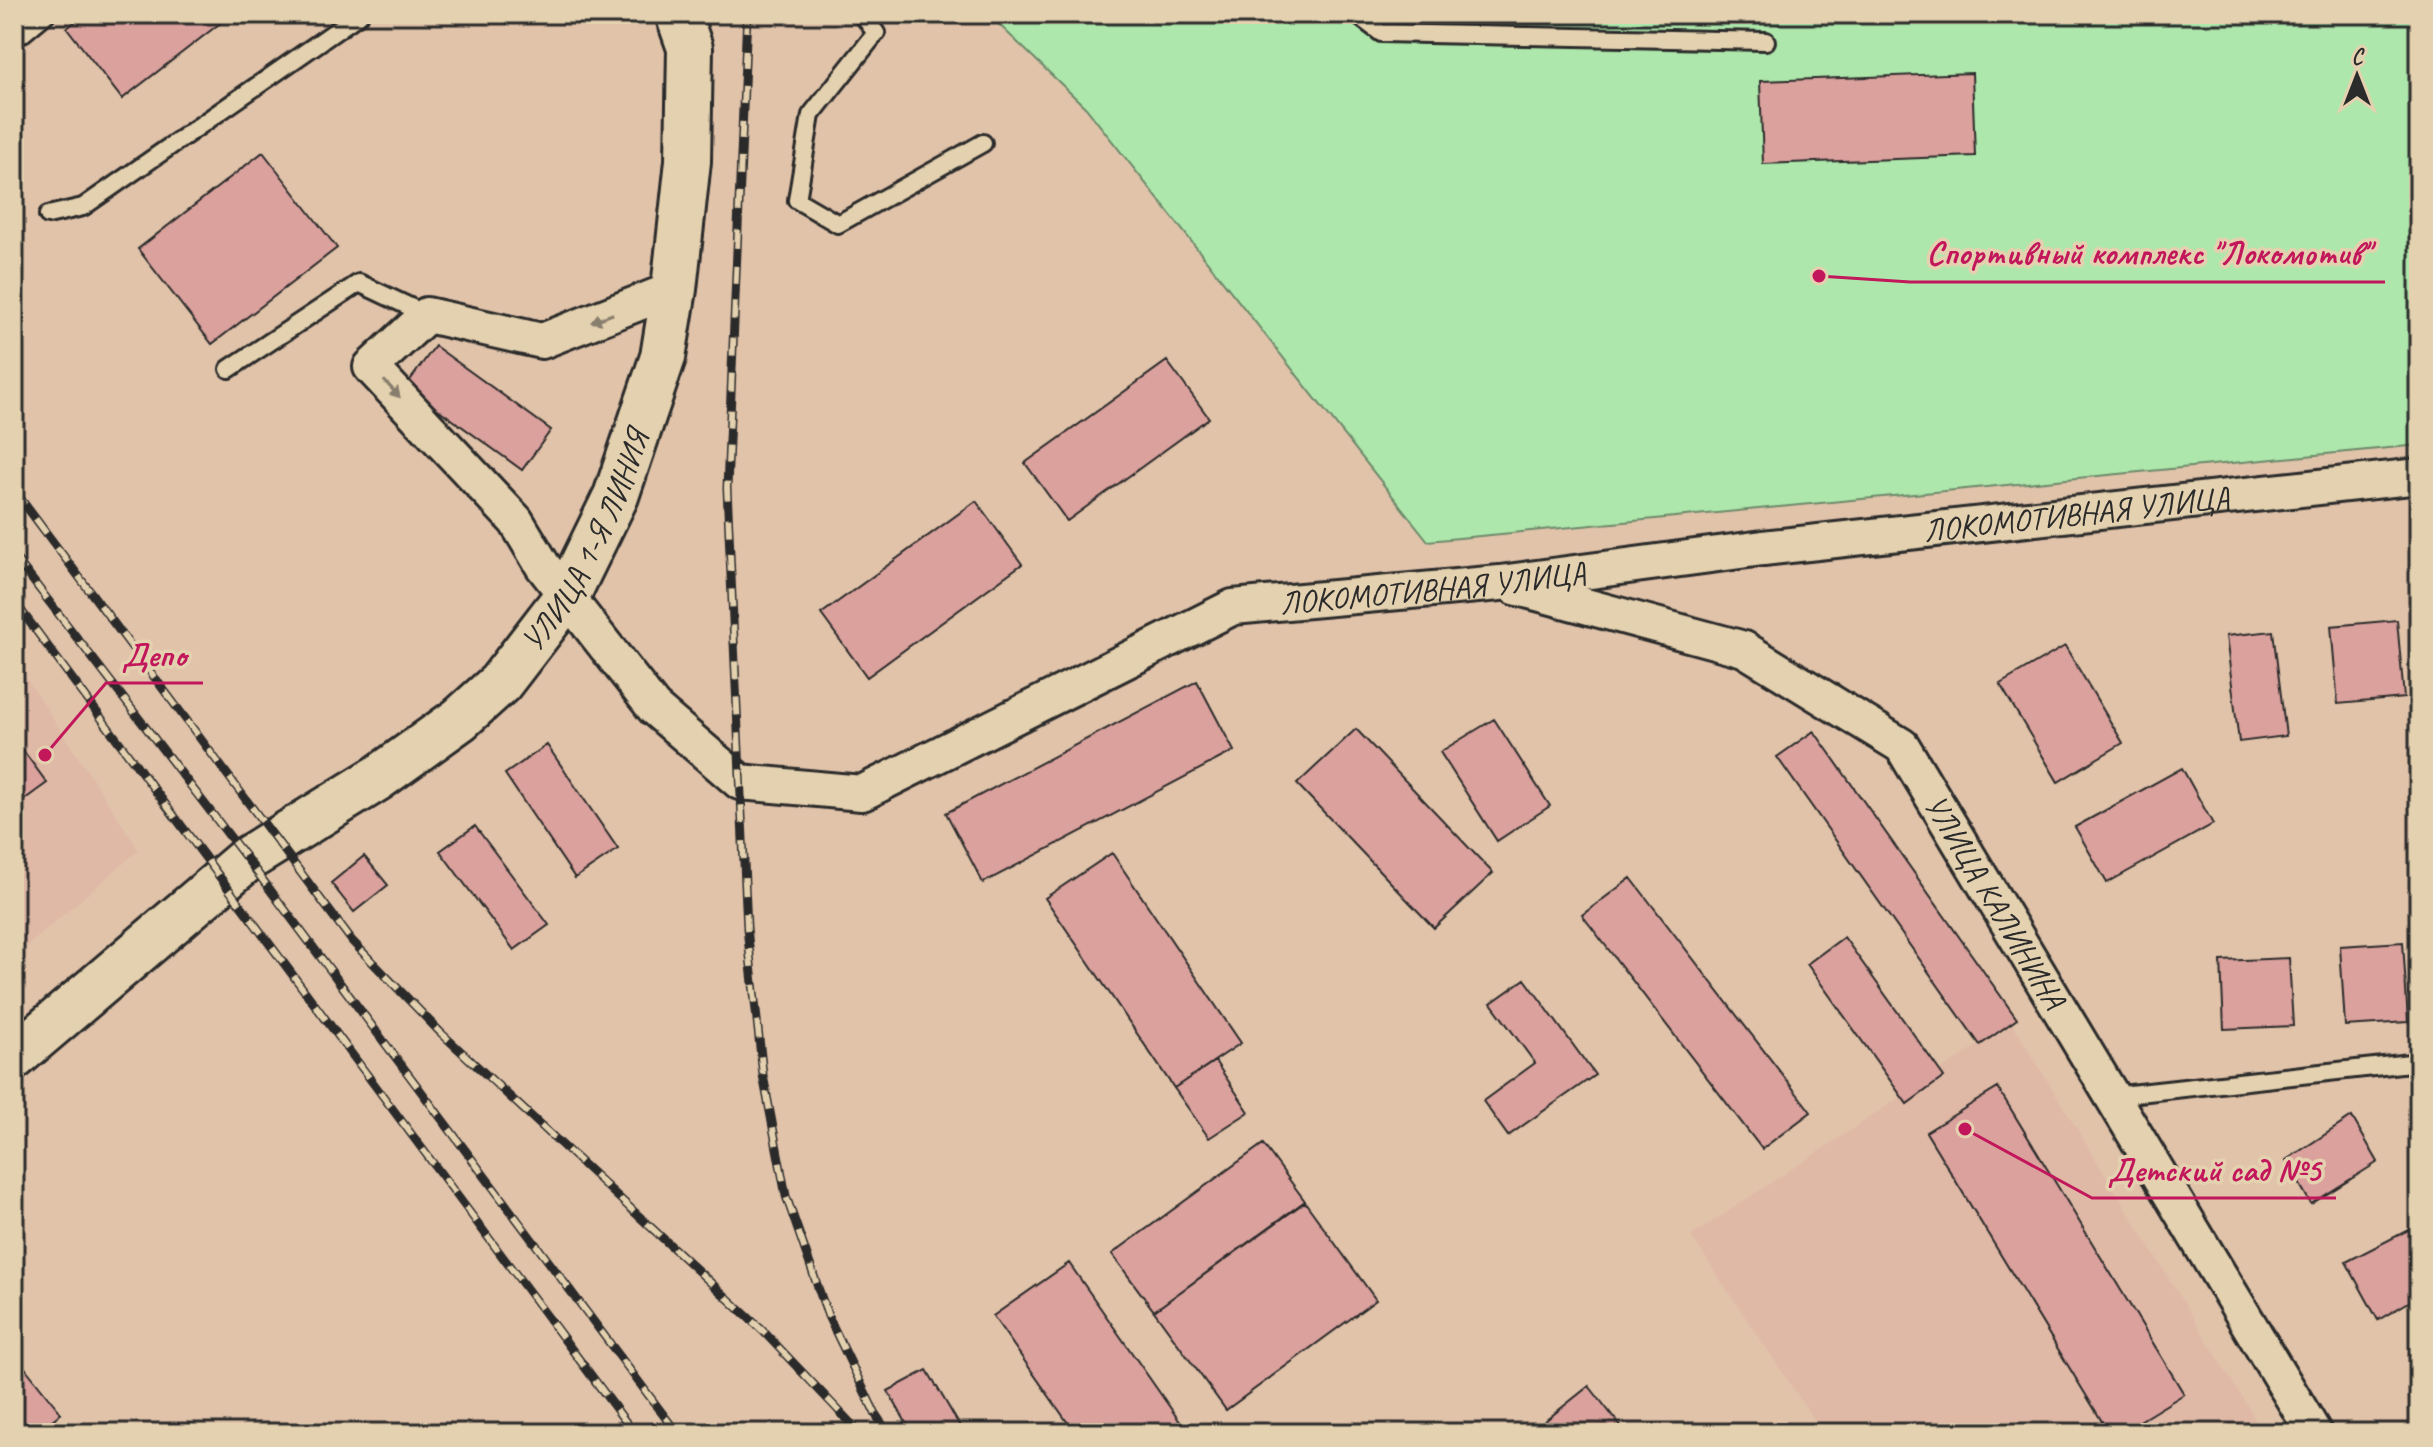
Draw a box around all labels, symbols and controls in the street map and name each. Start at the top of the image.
north arrow [2317,36,2397,116]
text: С [2352,43,2366,71]
callout: Спортивный комплекс "Локомотив" [1910,224,2385,282]
text: Спортивный комплекс "Локомотив" [1927,231,2376,274]
one-way arrow [590,311,614,324]
one-way arrow [382,379,400,398]
street label: УЛИЦА 1-Я ЛИНИЯ [512,421,659,660]
street label: ЛОКОМОТИВНАЯ УЛИЦА [1921,477,2232,551]
street label: ЛОКОМОТИВНАЯ УЛИЦА [1278,552,1589,624]
callout: Депо [106,625,203,683]
text: Депо [122,633,190,676]
street label: УЛИЦА КАЛИНИНА [1915,787,2076,1018]
callout: Детский сад №5 [2092,1140,2336,1198]
text: Детский сад №5 [2108,1148,2323,1191]

